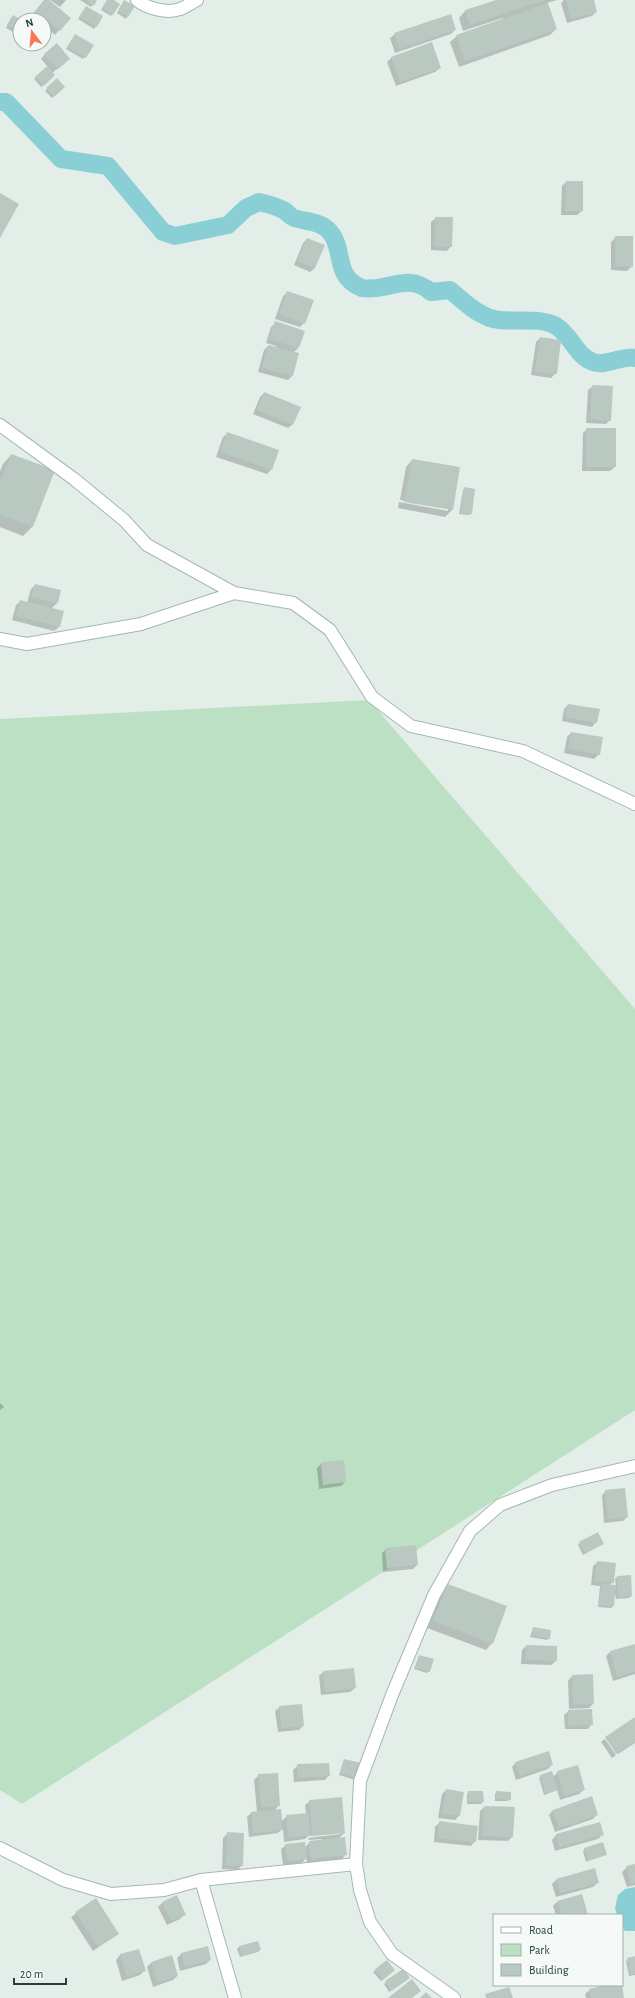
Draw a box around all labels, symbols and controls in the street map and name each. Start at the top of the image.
north arrow [12,12,52,52]
text: N [24,17,35,29]
legend [493,1914,623,1986]
text: Road [529,1924,553,1936]
text: Park [529,1944,550,1956]
scale bar [14,1960,66,1986]
text: Building [529,1964,569,1976]
text: 20 m [20,1968,43,1980]

